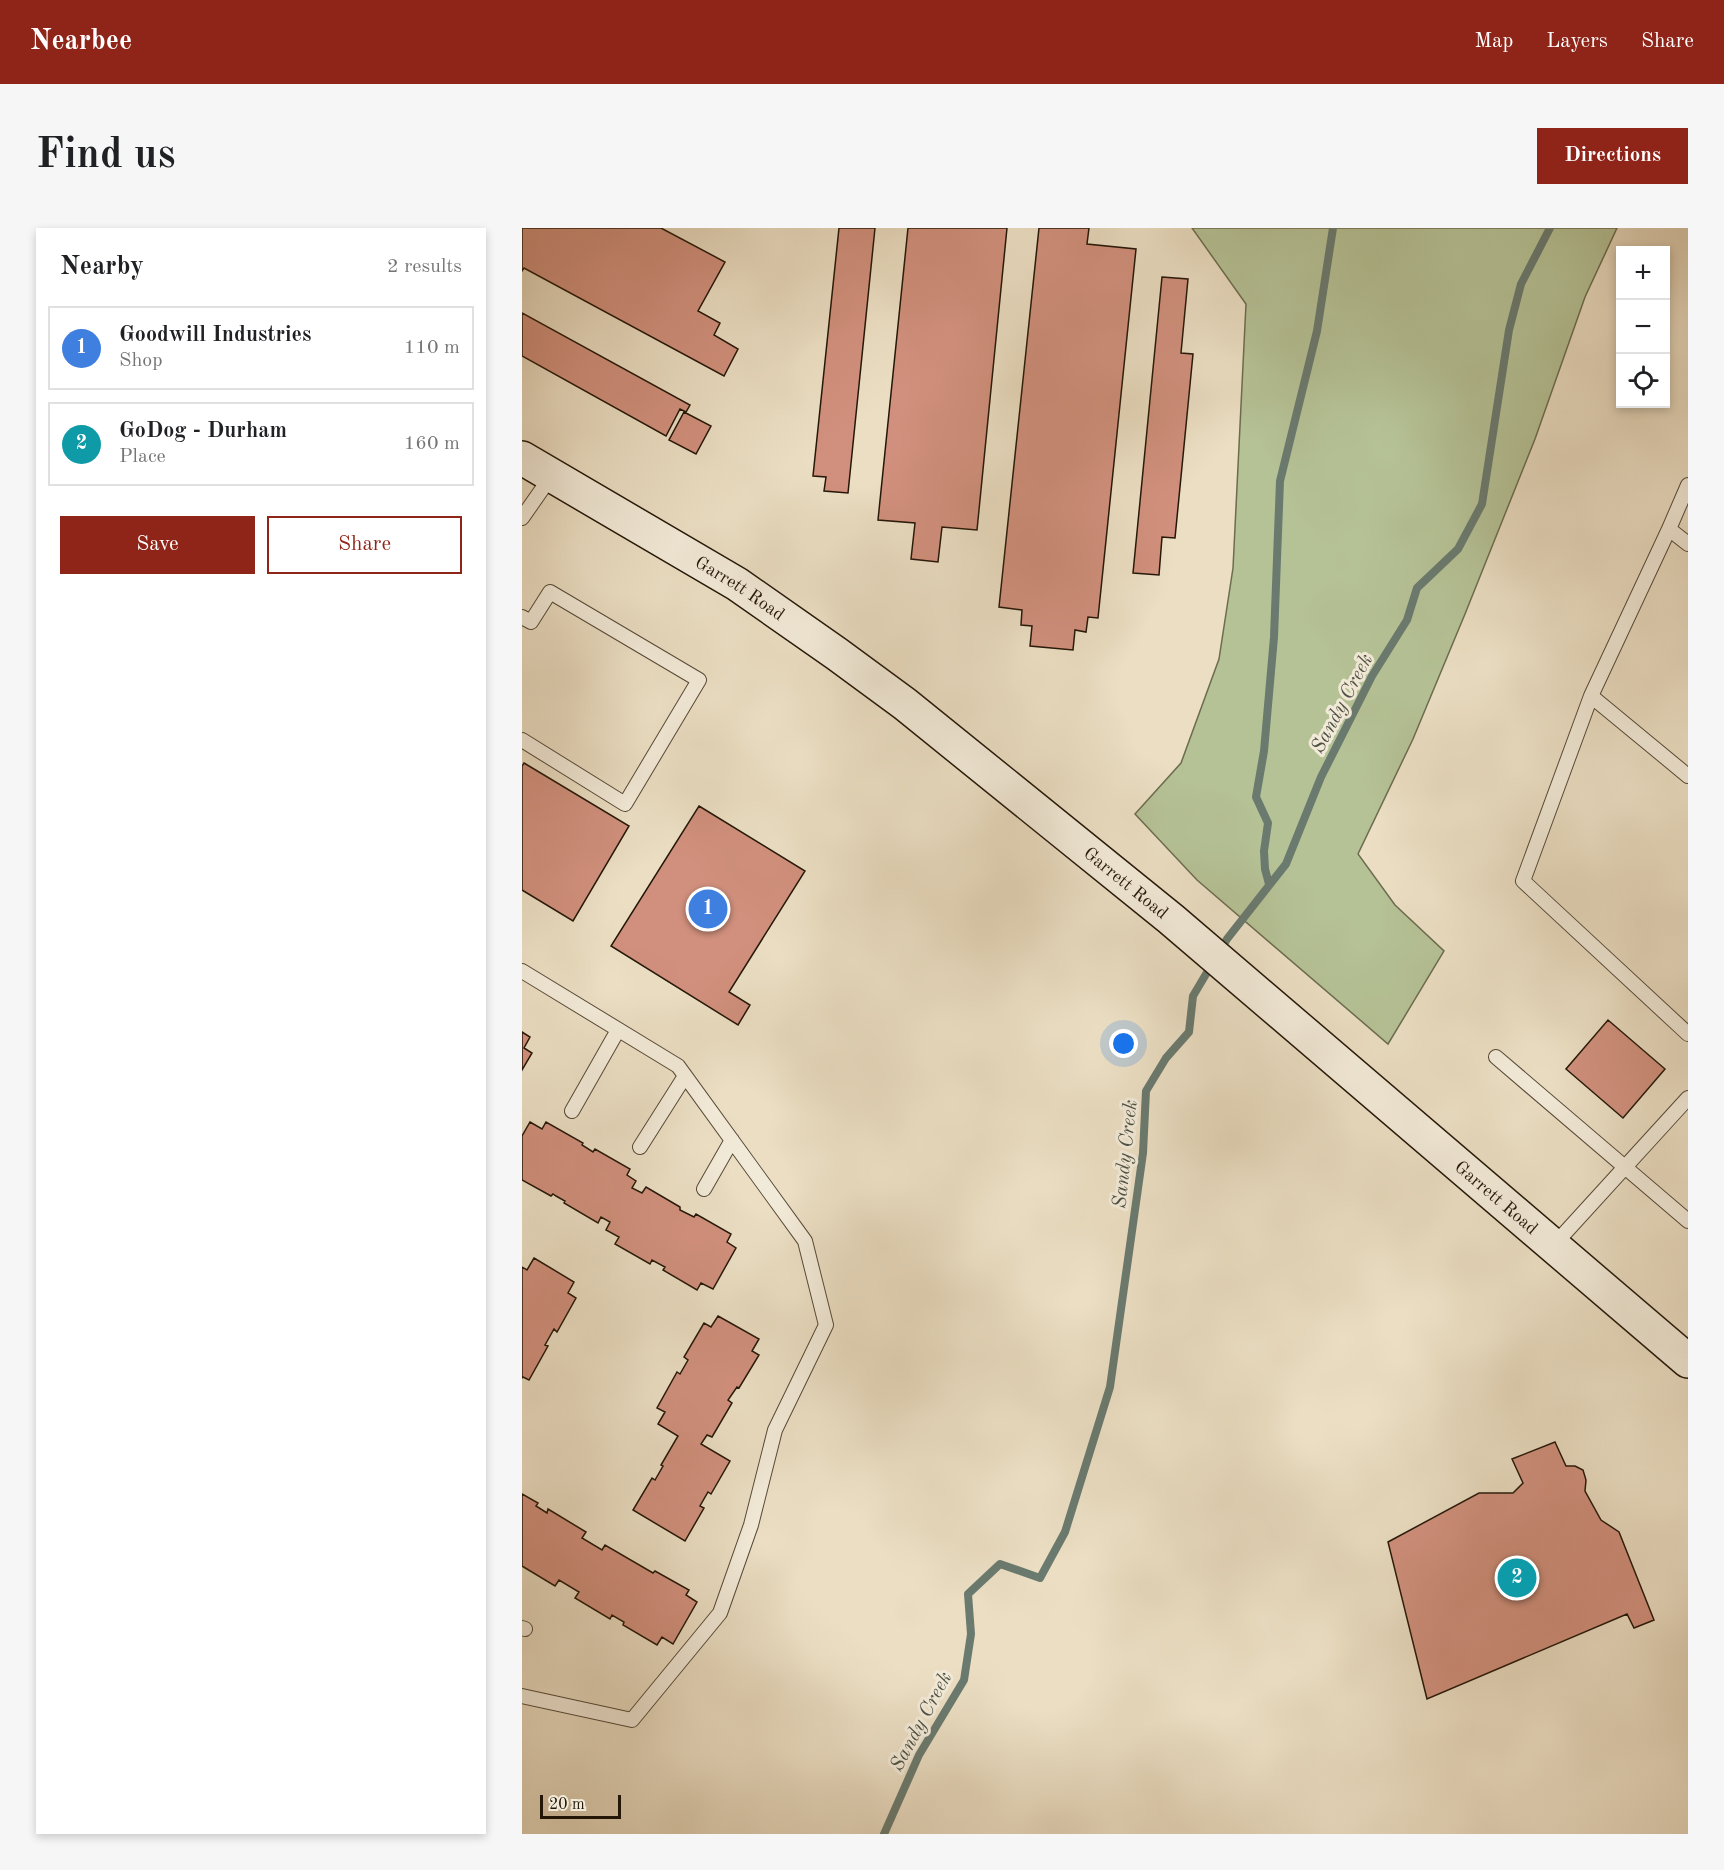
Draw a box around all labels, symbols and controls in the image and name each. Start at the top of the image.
text: Nearbee [30,28,132,56]
text: Map [1474,31,1513,52]
text: Layers [1546,31,1608,52]
text: Share [1641,31,1694,52]
button: Directions [1537,128,1688,184]
text: Find us [36,135,175,177]
map controls [1616,246,1670,408]
button: + [1616,246,1670,300]
text: Nearby [60,254,144,280]
text: 2 results [387,257,462,277]
button: − [1616,300,1670,354]
text: Goodwill Industries [119,324,311,346]
text: 1 [76,338,87,358]
text: 110 m [404,338,460,358]
text: Shop [119,351,163,371]
button: locate [1616,354,1670,408]
text: GoDog - Durham [119,420,287,442]
text: 2 [76,434,87,454]
text: 160 m [404,434,460,454]
text: Place [119,447,166,467]
button: Save [60,516,255,574]
button: Share [267,516,462,574]
street label: Garrett Road [692,554,788,624]
water label: Sandy Creek [1308,651,1377,757]
street label: Garrett Road [1080,844,1171,923]
pin: 1 [688,886,728,932]
your location [1109,1029,1138,1058]
water label: Sandy Creek [1110,1099,1142,1210]
street label: Garrett Road [1451,1158,1541,1238]
pin: 2 [1498,1556,1536,1600]
water label: Sandy Creek [887,1669,956,1775]
scale bar [540,1792,621,1820]
text: 20 m [549,1797,585,1813]

